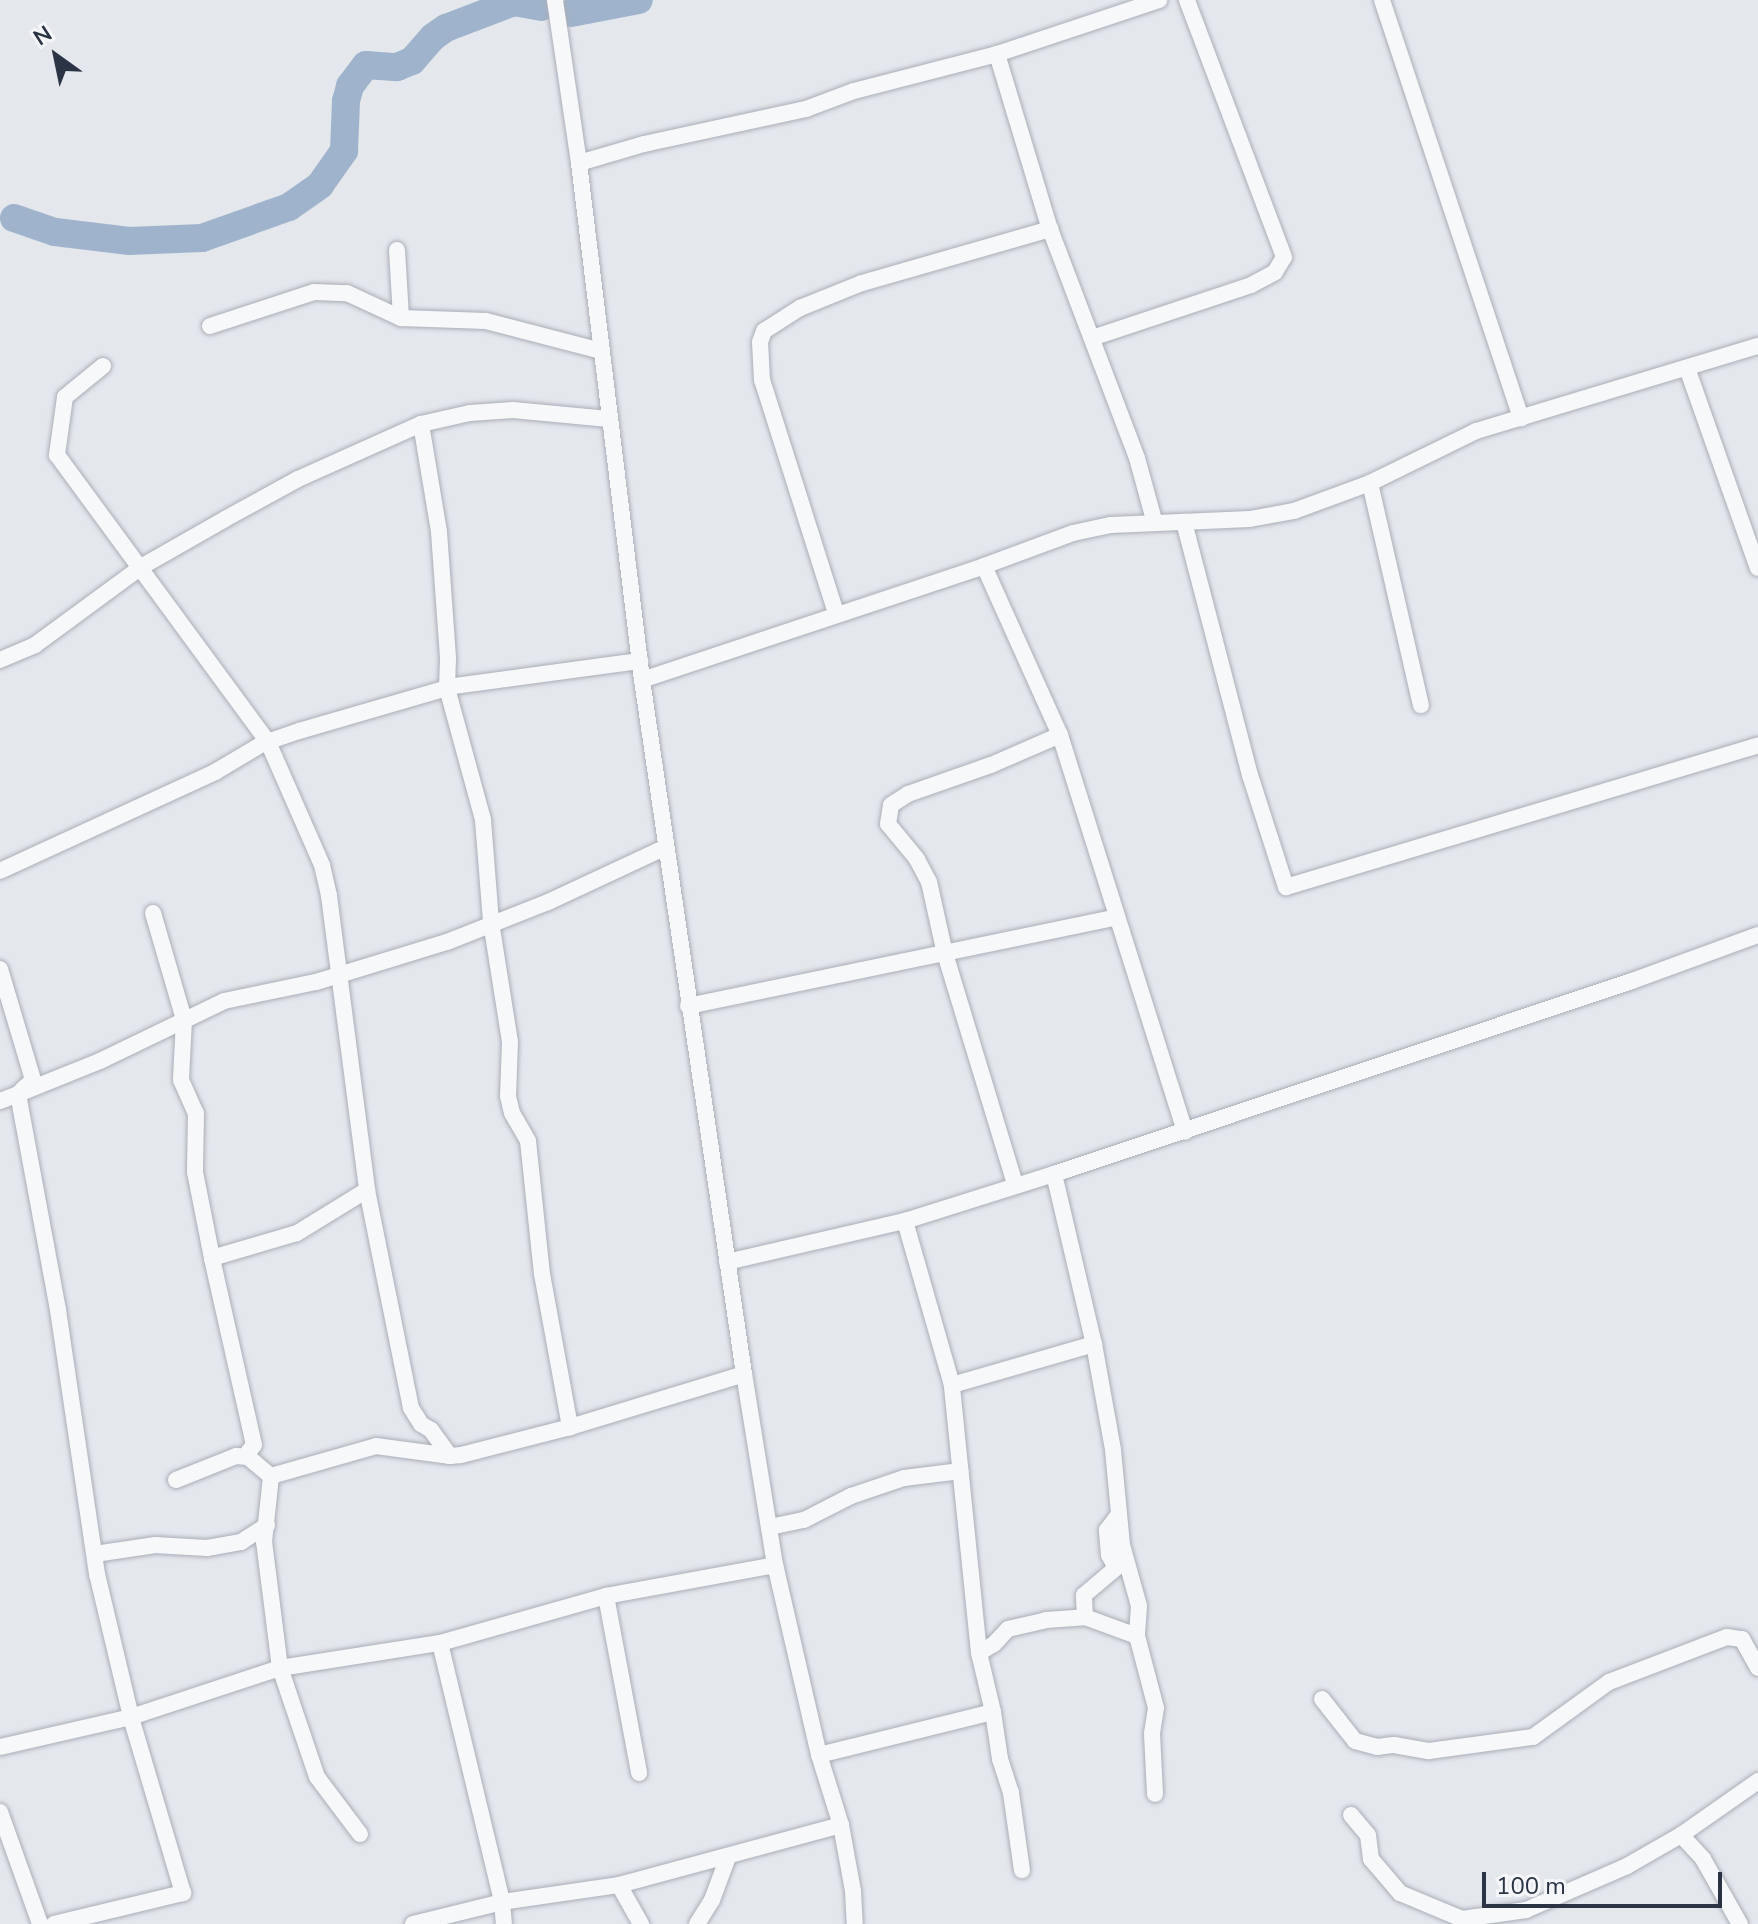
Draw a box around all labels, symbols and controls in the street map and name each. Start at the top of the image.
north arrow [16,16,96,96]
text: N [28,19,58,53]
scale bar [1486,1856,1726,1906]
text: 100 m [1496,1870,1566,1902]

